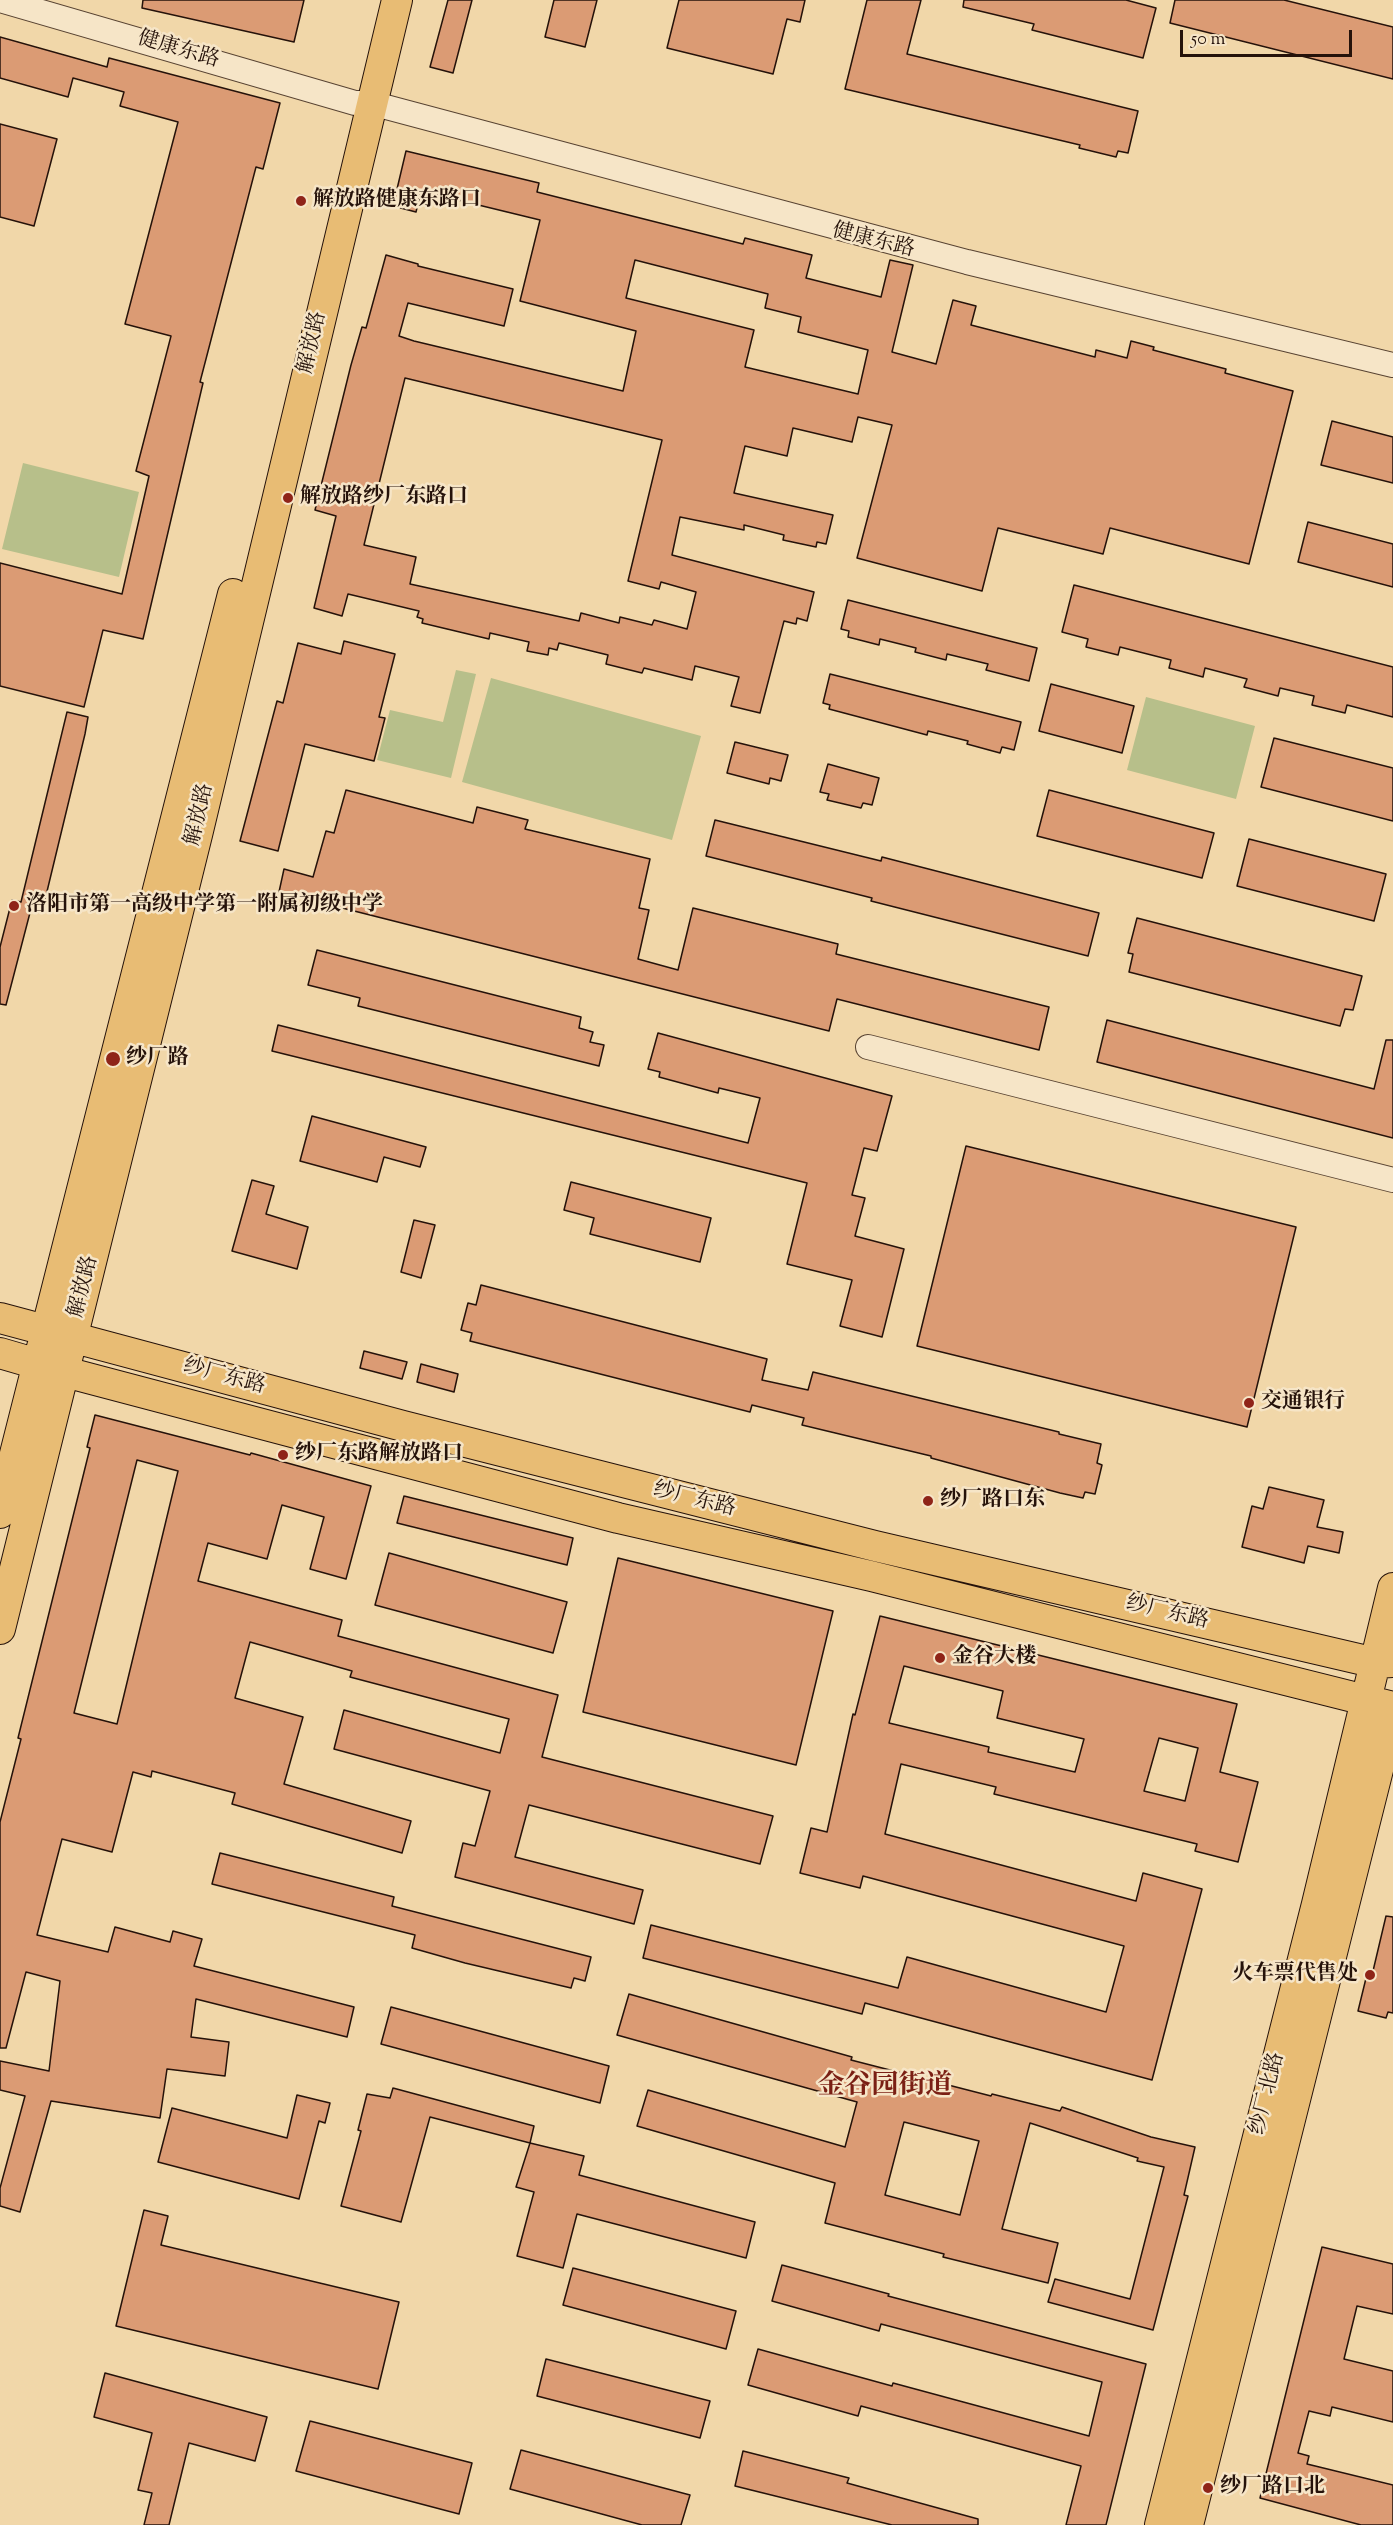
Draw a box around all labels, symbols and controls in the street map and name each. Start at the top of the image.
scale bar [1183,18,1356,56]
street label: 健康东路 [134,27,222,75]
text: 50 m [1191,27,1225,53]
place label: 解放路健康东路口 [313,188,481,214]
marker: 解放路健康东路口 [294,194,308,208]
street label: 健康东路 [829,220,917,264]
street label: 解放路 [295,309,333,377]
place label: 解放路纱厂东路口 [300,485,468,511]
marker: 解放路纱厂东路口 [281,491,295,505]
street label: 解放路 [182,781,220,849]
place label: 洛阳市第一高级中学第一附属初级中学 [26,893,383,919]
marker: 洛阳市第一高级中学第一附属初级中学 [7,899,21,913]
place label: 纱厂路 [126,1046,189,1072]
marker: 纱厂路 [104,1050,122,1068]
street label: 解放路 [65,1253,105,1321]
street label: 纱厂东路 [180,1355,268,1401]
place label: 交通银行 [1261,1390,1345,1416]
marker: 交通银行 [1242,1396,1256,1410]
place label: 纱厂东路解放路口 [295,1442,463,1468]
marker: 纱厂东路解放路口 [276,1448,290,1462]
street label: 纱厂东路 [650,1479,738,1523]
place label: 纱厂路口东 [940,1488,1045,1514]
marker: 纱厂路口东 [921,1494,935,1508]
street label: 纱厂东路 [1123,1592,1211,1636]
place label: 金谷大楼 [952,1645,1036,1671]
marker: 金谷大楼 [933,1651,947,1665]
place label: 火车票代售处 [1232,1962,1358,1988]
marker: 火车票代售处 [1363,1968,1377,1982]
street label: 纱厂北路 [1247,2050,1291,2138]
district label: 金谷园街道 [818,2072,952,2104]
place label: 纱厂路口北 [1220,2475,1325,2501]
marker: 纱厂路口北 [1201,2481,1215,2495]

